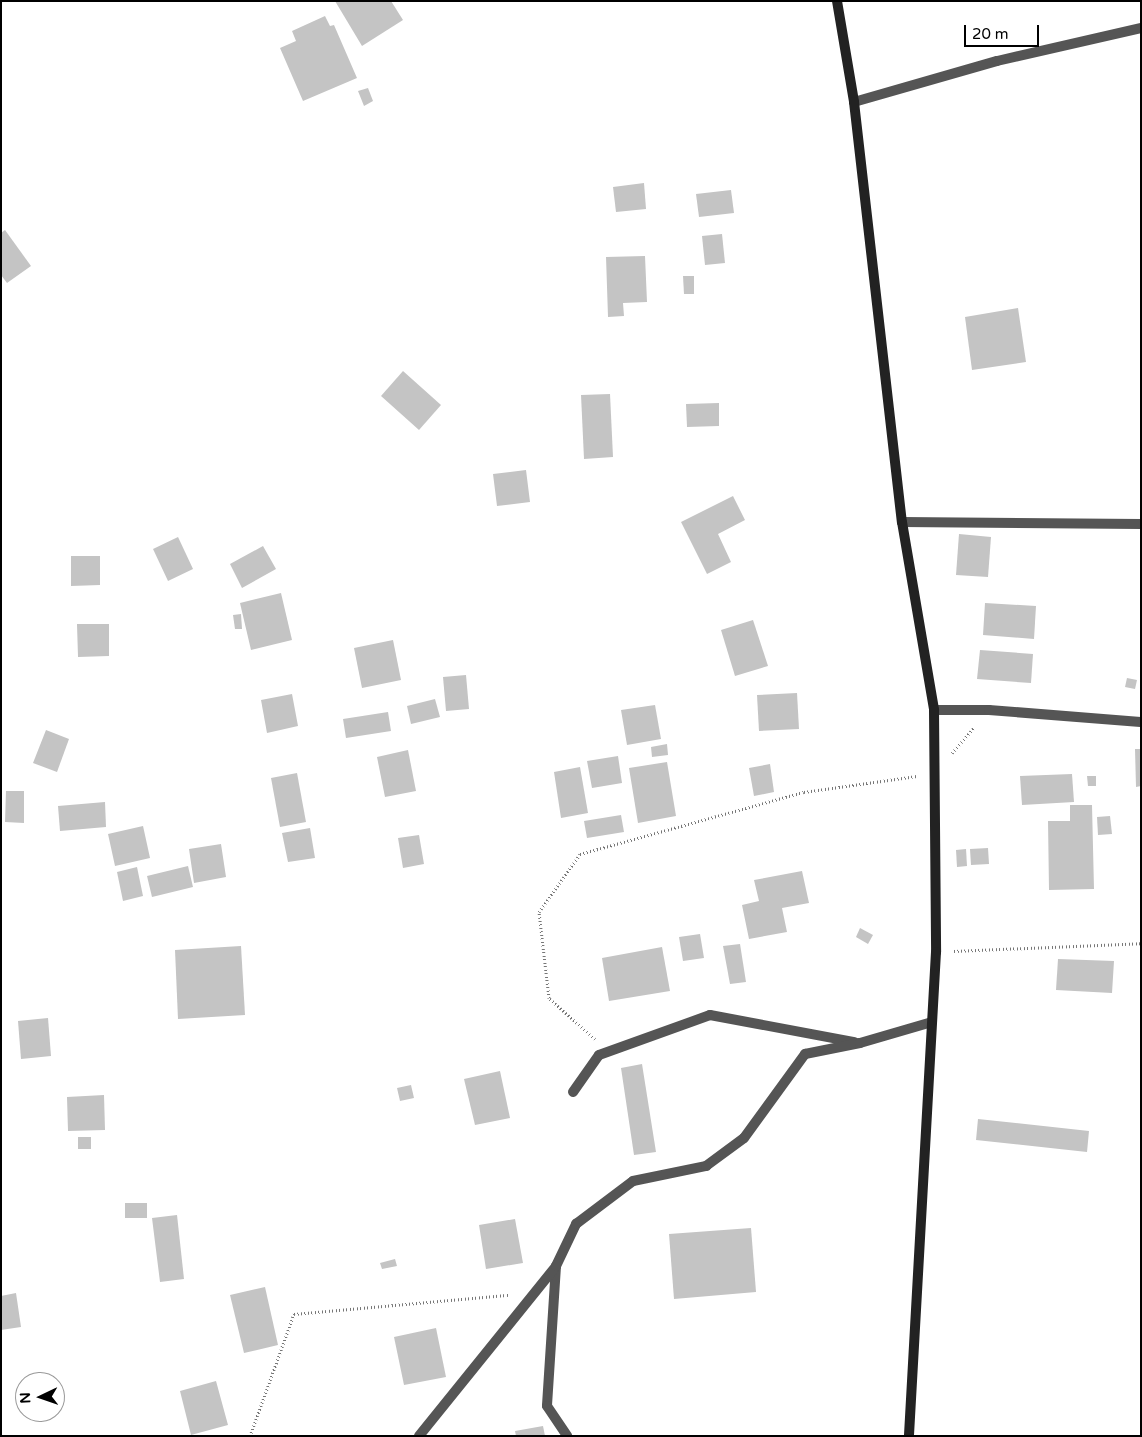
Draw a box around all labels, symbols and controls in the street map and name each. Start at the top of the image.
scale bar [967,15,1042,47]
text: 20 m [972,25,1009,43]
north arrow [15,1372,65,1422]
text: N [17,1392,34,1404]

